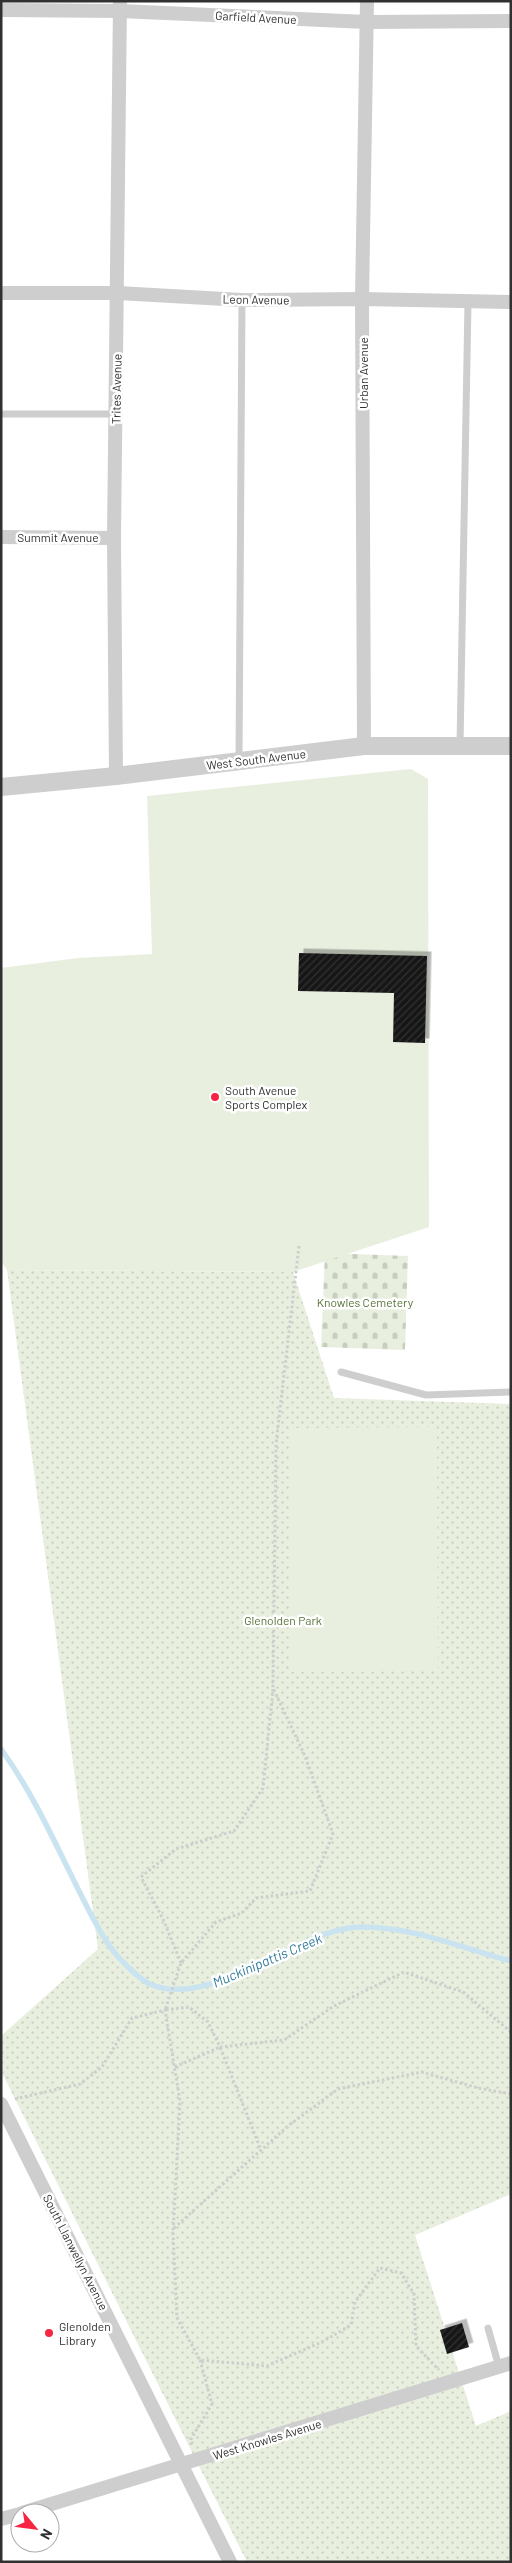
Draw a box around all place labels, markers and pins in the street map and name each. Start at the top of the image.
place label: South Avenue Sports Complex [225,1083,308,1111]
marker: South Avenue Sports Complex [209,1091,221,1103]
place label: Glenolden Library [59,2319,111,2347]
marker: Glenolden Library [43,2327,55,2339]

